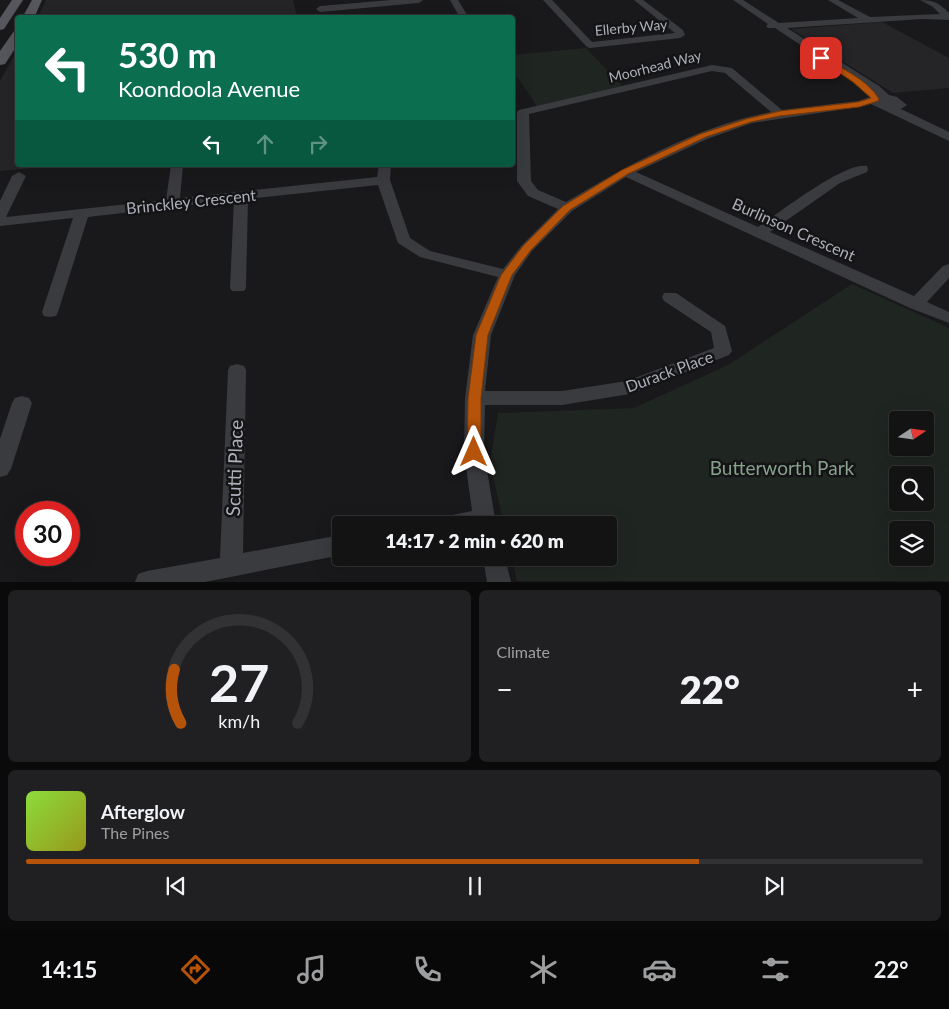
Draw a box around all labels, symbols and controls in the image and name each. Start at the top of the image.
street label: Ellerby Way [594,15,669,39]
text: 530 m [118,33,217,75]
icon: left [35,35,100,100]
pin [800,37,842,79]
icon: arrive [807,44,835,72]
street label: Moorhead Way [607,46,704,86]
text: Koondoola Avenue [118,75,300,102]
icon: left [198,130,226,158]
icon: ahead [251,130,279,158]
icon: right [304,130,332,158]
street label: Brinckley Crescent [125,185,257,217]
street label: Burlinson Crescent [730,193,859,265]
street label: Durack Place [623,346,715,396]
north arrow [889,411,934,456]
map controls [889,411,934,566]
street label: Scutti Place [221,419,247,517]
position arrow [447,425,499,477]
park label: Butterworth Park [710,456,855,479]
button: search [889,466,934,511]
speed limit sign: 30 [15,501,80,566]
button: layers [889,521,934,566]
text: 14:17 · 2 min · 620 m [385,529,564,552]
text: Climate [497,642,550,661]
text: 27 [209,651,269,713]
text: 22° [680,666,740,712]
text: − [497,672,513,706]
text: + [907,672,923,706]
text: km/h [218,710,260,732]
text: Afterglow [101,800,185,823]
text: The Pines [101,823,170,842]
icon: previous [162,872,190,900]
icon: pause [461,872,489,900]
icon: next [760,872,788,900]
icon: directions [178,952,213,987]
icon: music [294,952,329,987]
icon: phone [410,952,445,987]
icon: climate [526,952,561,987]
icon: car [642,952,677,987]
icon: filters [758,952,793,987]
text: 14:15 [40,956,97,983]
text: 22° [874,956,908,983]

